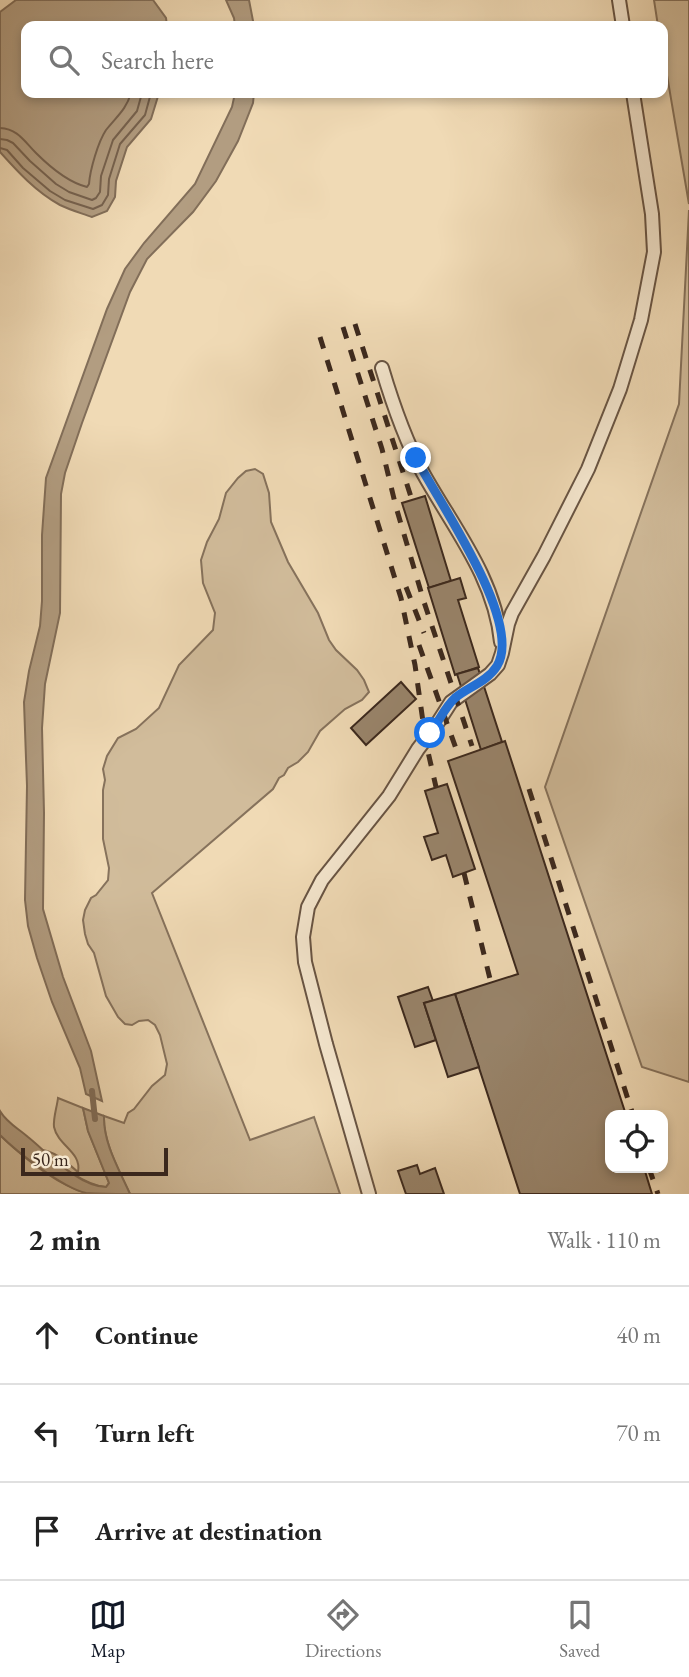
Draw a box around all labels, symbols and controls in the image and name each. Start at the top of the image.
search box [21,21,668,98]
icon: search [45,41,83,79]
text: Search here [101,43,214,77]
route end [400,442,431,473]
route start [414,717,445,748]
map controls [605,1110,668,1173]
button: locate [605,1110,668,1173]
scale bar [21,1145,168,1177]
text: 50 m [32,1147,69,1172]
text: 2 min [28,1220,101,1259]
text: Walk · 110 m [547,1225,661,1255]
icon: ahead [28,1316,66,1354]
text: Continue [95,1318,198,1352]
text: 40 m [616,1320,661,1350]
icon: left [28,1414,66,1452]
text: Turn left [95,1416,194,1450]
text: 70 m [616,1418,661,1448]
icon: arrive [28,1512,66,1550]
text: Arrive at destination [95,1514,322,1548]
tab: Map [89,1596,127,1663]
tab: Directions [305,1596,381,1663]
tab: Saved [559,1596,600,1663]

